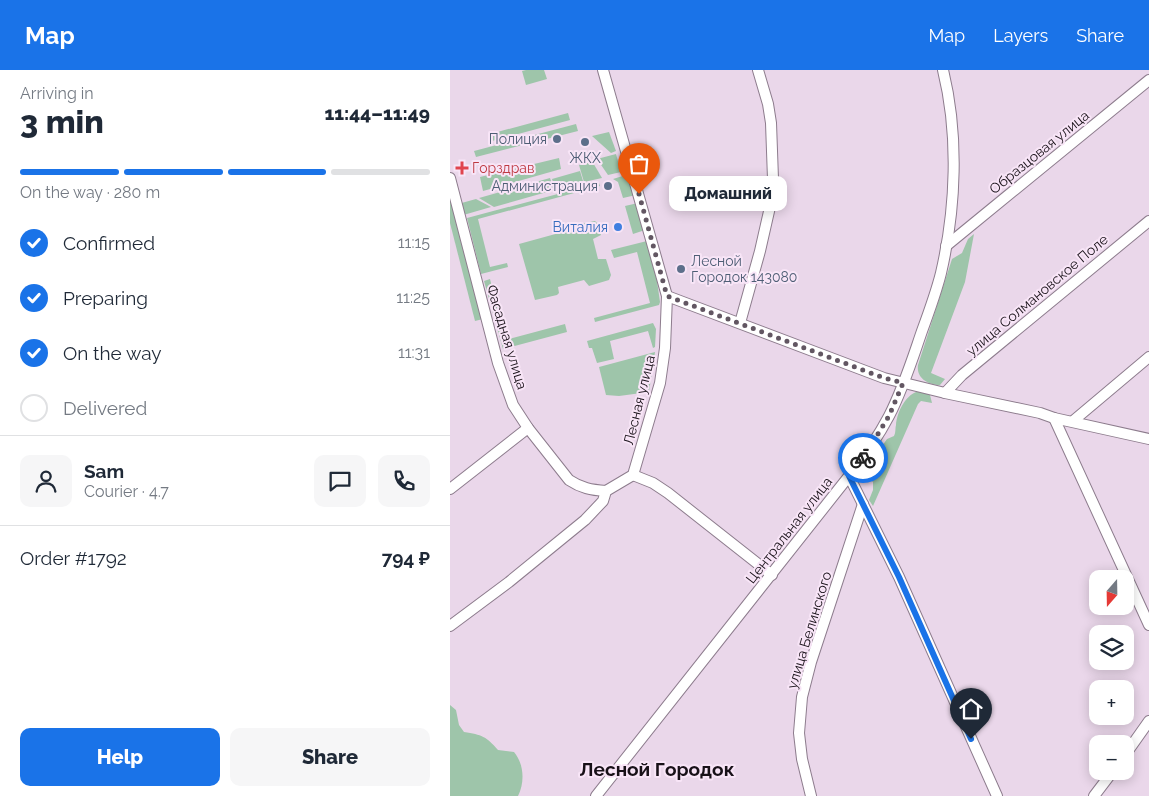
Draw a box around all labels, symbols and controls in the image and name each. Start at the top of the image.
text: Map [25,21,75,50]
text: Map [929,25,965,46]
text: Layers [993,25,1048,46]
text: Share [1076,25,1124,46]
text: Arriving in [20,84,94,103]
text: 11:44–11:49 [324,102,430,124]
text: 3 min [20,103,104,140]
street label: Образцовая улица [986,107,1092,197]
place label: Полиция [489,131,547,147]
marker: Полиция [551,133,563,145]
marker: ЖКХ [579,136,591,148]
pin [618,143,660,194]
place label: ЖКХ [569,150,601,166]
icon: bag [625,150,653,178]
place label: Горздрав [472,160,534,176]
marker: Горздрав [456,162,468,174]
callout: Домашний [669,176,786,212]
place label: Администрация [492,178,598,194]
marker: Администрация [602,180,614,192]
text: On the way · 280 m [20,183,160,202]
text: Домашний [684,184,772,203]
place label: Виталия [553,219,608,235]
marker: Виталия [612,221,624,233]
icon: check [20,229,48,257]
street label: улица Солмановское Поле [963,231,1111,359]
text: Confirmed [63,232,155,254]
text: 11:15 [398,233,430,252]
place label: Лесной Городок 143080 [691,253,797,285]
marker: Лесной Городок 143080 [675,263,687,275]
street label: Фасадная улица [484,283,530,391]
icon: check [20,284,48,312]
text: Preparing [63,287,148,309]
text: 11:25 [396,288,430,307]
icon: check [20,339,48,367]
text: On the way [63,342,162,364]
text: 11:31 [398,343,430,362]
street label: Лесная улица [620,353,658,447]
text: Delivered [63,397,147,419]
courier [838,433,888,483]
icon: bike [849,444,877,472]
button: person [20,455,72,507]
button: chat [314,455,366,507]
button: phone [378,455,430,507]
text: Sam [84,460,124,482]
street label: Центральная улица [743,474,835,586]
text: Courier · 4.7 [84,482,169,501]
text: Order #1792 [20,547,127,569]
text: 794 ₽ [382,547,430,569]
street label: улица Белинского [784,569,834,691]
north arrow [1089,570,1134,615]
map controls [1089,570,1134,780]
button: layers [1089,625,1134,670]
button: + [1089,680,1134,725]
pin [950,688,992,739]
icon: home [957,695,985,723]
button: Help [20,728,220,786]
button: Share [230,728,430,786]
button: − [1089,735,1134,780]
district label: Лесной Городок [580,758,735,780]

